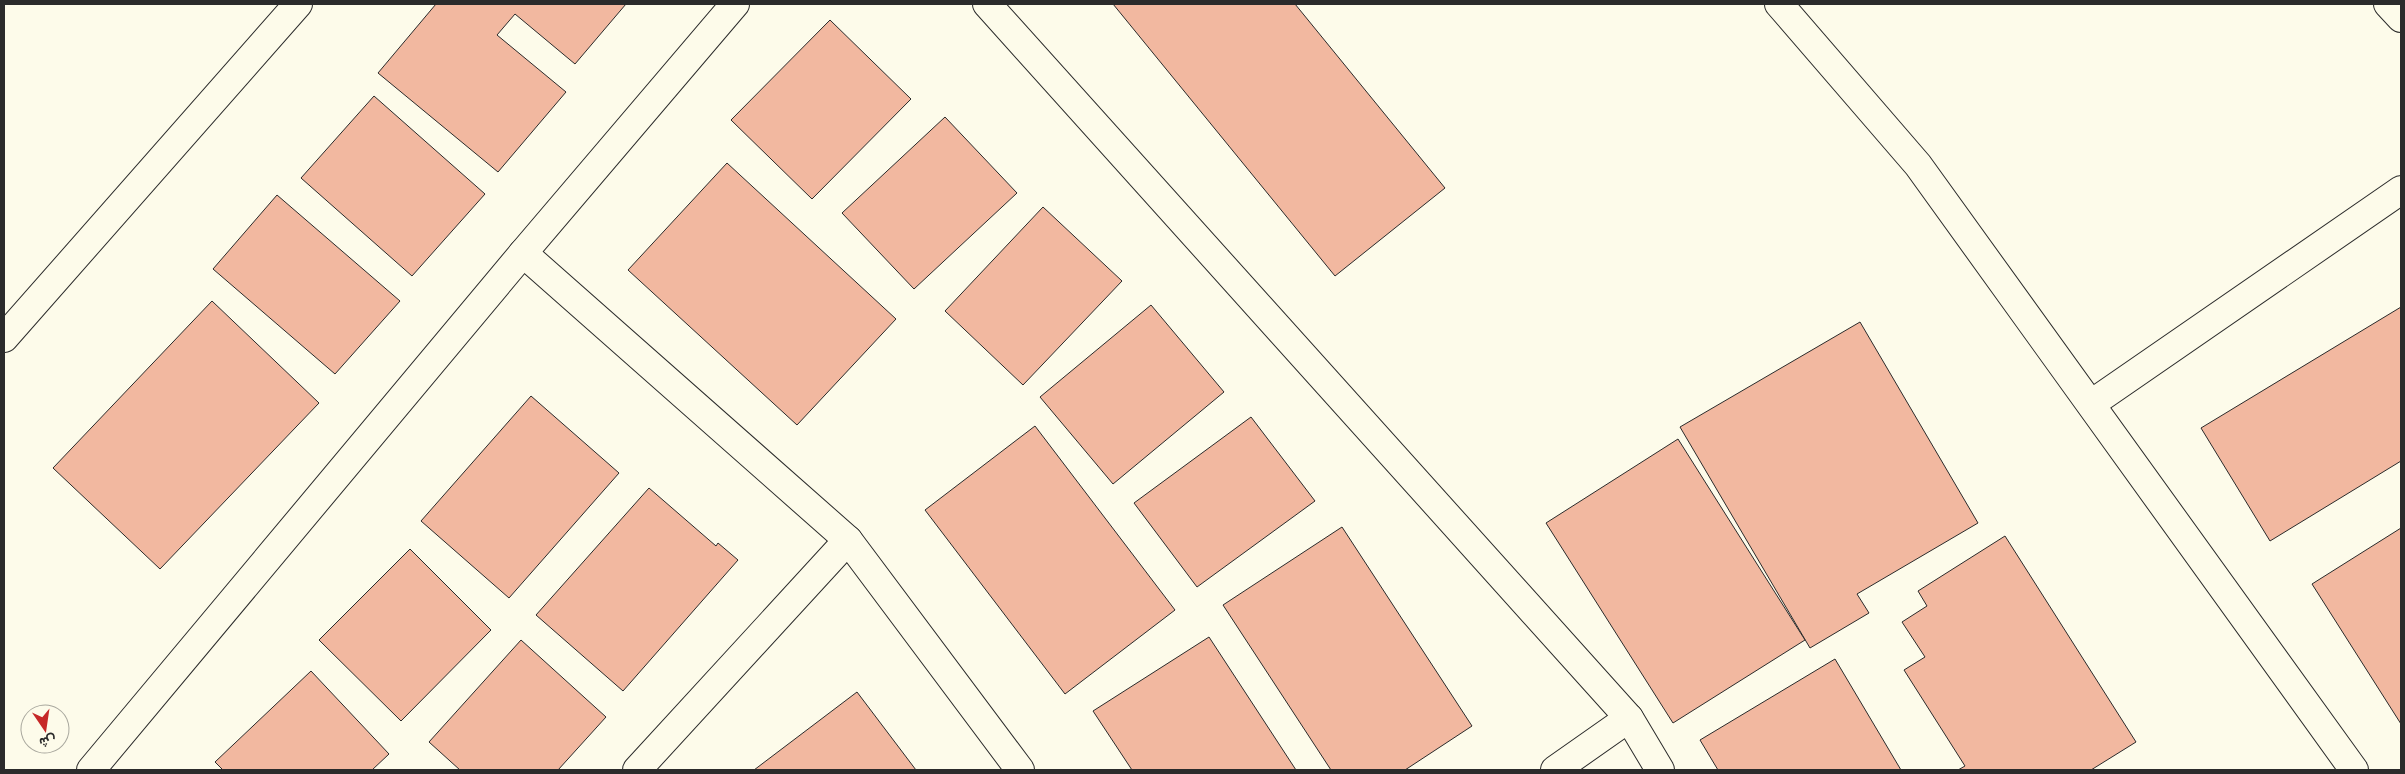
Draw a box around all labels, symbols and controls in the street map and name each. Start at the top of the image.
north arrow [20,704,70,754]
text: ش [38,731,58,752]

